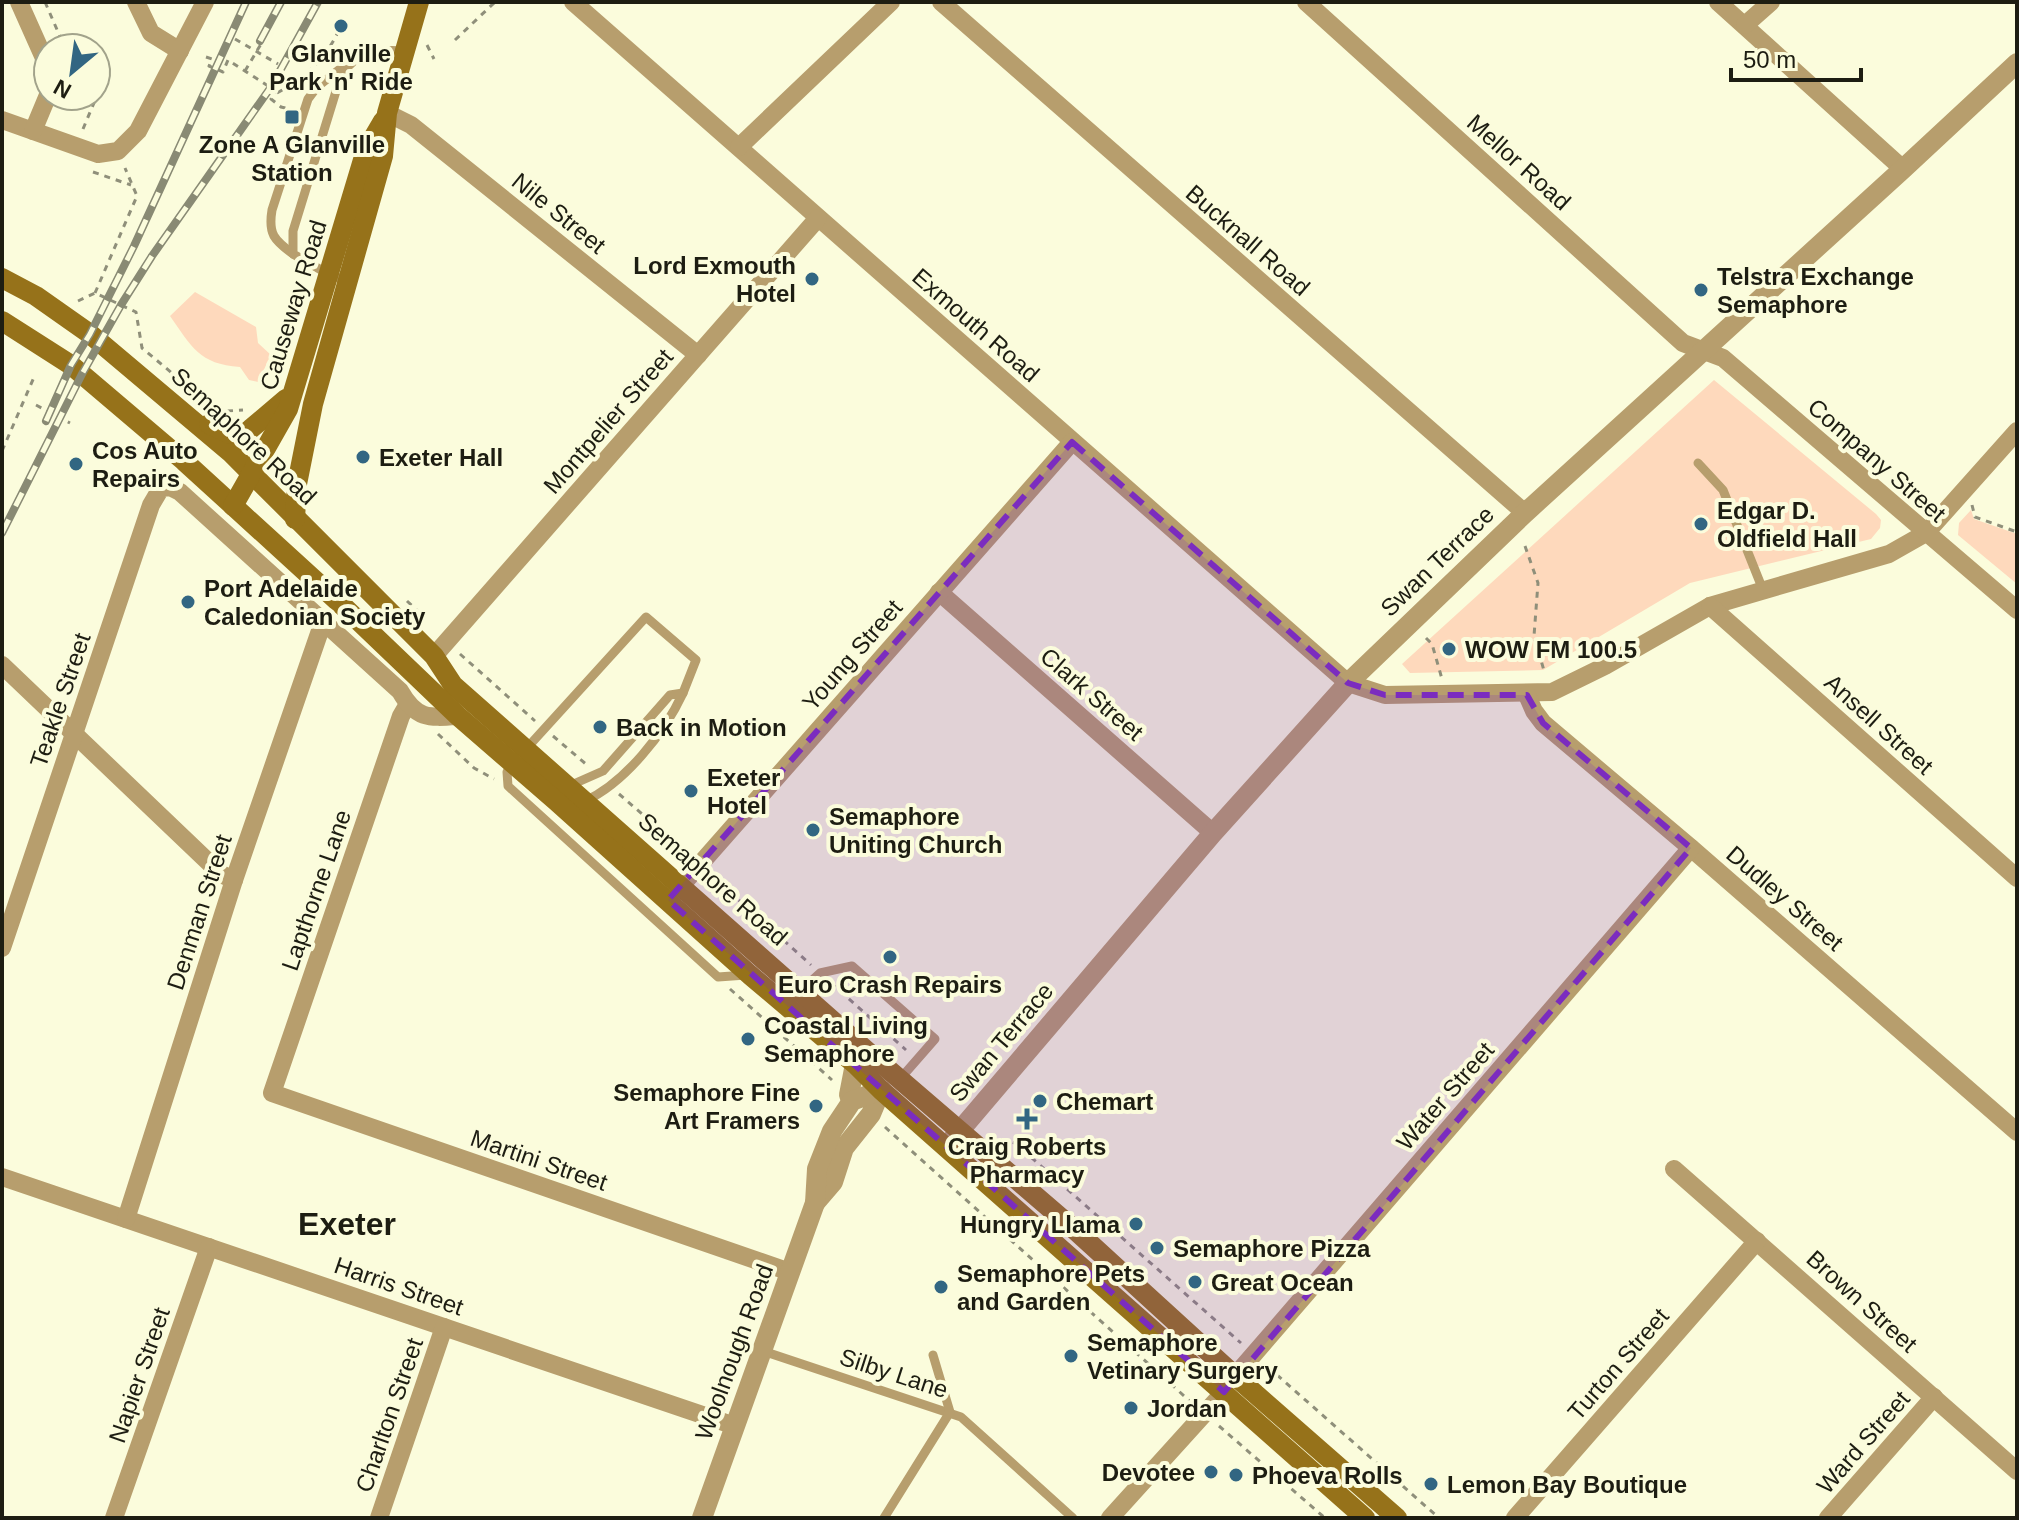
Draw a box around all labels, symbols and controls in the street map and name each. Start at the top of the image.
marker: Glanville Park 'n' Ride [332,17,350,35]
north arrow [32,32,112,112]
scale bar [1731,32,1861,82]
place label: Glanville Park 'n' Ride [269,40,413,95]
text: 50 m [1743,46,1796,73]
text: N [50,74,76,104]
marker: Zone A Glanville Station [283,108,301,126]
street label: Mellor Road [1462,109,1576,215]
place label: Zone A Glanville Station [199,131,385,186]
street label: Nile Street [507,167,611,259]
street label: Bucknall Road [1181,179,1315,301]
street label: Causeway Road [254,217,332,393]
place label: Lord Exmouth Hotel [633,252,796,307]
street label: Exmouth Road [907,263,1045,387]
place label: Telstra Exchange Semaphore [1717,263,1914,318]
marker: Lord Exmouth Hotel [803,270,821,288]
marker: Telstra Exchange Semaphore [1692,281,1710,299]
street label: Montpelier Street [538,343,678,499]
street label: Semaphore Road [166,362,322,510]
street label: Company Street [1803,393,1952,527]
place label: Cos Auto Repairs [92,437,198,492]
place label: Exeter Hall [379,444,503,471]
marker: Exeter Hall [354,448,372,466]
marker: Cos Auto Repairs [67,455,85,473]
place label: Edgar D. Oldfield Hall [1717,497,1857,552]
street label: Swan Terrace [1375,500,1499,622]
marker: Edgar D. Oldfield Hall [1692,515,1710,533]
place label: Port Adelaide Caledonian Society [204,575,426,630]
marker: Port Adelaide Caledonian Society [179,593,197,611]
street label: Young Street [797,594,908,716]
street label: Teakle Street [24,629,96,771]
place label: WOW FM 100.5 [1465,636,1637,663]
marker: WOW FM 100.5 [1440,640,1458,658]
street label: Clark Street [1035,642,1149,746]
street label: Ansell Street [1819,668,1939,780]
place label: Back in Motion [616,714,787,741]
marker: Back in Motion [591,718,609,736]
place label: Exeter Hotel [707,764,780,819]
marker: Exeter Hotel [682,782,700,800]
place label: Semaphore Uniting Church [829,803,1002,858]
street label: Lapthorne Lane [276,806,356,974]
street label: Semaphore Road [633,807,793,951]
marker: Semaphore Uniting Church [804,821,822,839]
street label: Denman Street [161,831,237,993]
street label: Dudley Street [1721,840,1849,956]
marker: Euro Crash Repairs [881,948,899,966]
place label: Euro Crash Repairs [778,971,1002,998]
street label: Swan Terrace [944,977,1058,1107]
place label: Coastal Living Semaphore [764,1012,928,1067]
marker: Coastal Living Semaphore [739,1030,757,1048]
street label: Water Street [1391,1036,1499,1155]
place label: Semaphore Fine Art Framers [613,1079,800,1134]
place label: Chemart [1056,1088,1153,1115]
marker: Chemart [1031,1092,1049,1110]
marker: Semaphore Fine Art Framers [807,1097,825,1115]
marker: Craig Roberts Pharmacy [1018,1110,1036,1128]
street label: Martini Street [467,1124,611,1196]
place label: Craig Roberts Pharmacy [948,1133,1106,1188]
district label: Exeter [298,1206,396,1242]
place label: Hungry Llama [960,1211,1121,1238]
marker: Hungry Llama [1127,1215,1145,1233]
place label: Semaphore Pizza [1173,1235,1371,1262]
marker: Semaphore Pizza [1148,1239,1166,1257]
street label: Brown Street [1801,1245,1923,1358]
street label: Harris Street [331,1251,467,1321]
street label: Woolnough Road [690,1260,778,1444]
place label: Semaphore Pets and Garden [957,1260,1145,1315]
place label: Great Ocean [1211,1269,1354,1296]
marker: Great Ocean [1186,1273,1204,1291]
marker: Semaphore Pets and Garden [932,1278,950,1296]
street label: Turton Street [1562,1302,1674,1425]
street label: Napier Street [103,1303,175,1446]
place label: Semaphore Vetinary Surgery [1087,1329,1278,1384]
street label: Charlton Street [350,1334,428,1496]
street label: Silby Lane [837,1343,951,1403]
marker: Semaphore Vetinary Surgery [1062,1347,1080,1365]
street label: Ward Street [1811,1385,1915,1499]
place label: Jordan [1147,1395,1227,1422]
marker: Jordan [1122,1399,1140,1417]
place label: Devotee [1102,1459,1195,1486]
place label: Phoeva Rolls [1252,1462,1403,1489]
marker: Devotee [1202,1463,1220,1481]
marker: Phoeva Rolls [1227,1466,1245,1484]
place label: Lemon Bay Boutique [1447,1471,1687,1498]
marker: Lemon Bay Boutique [1422,1475,1440,1493]

